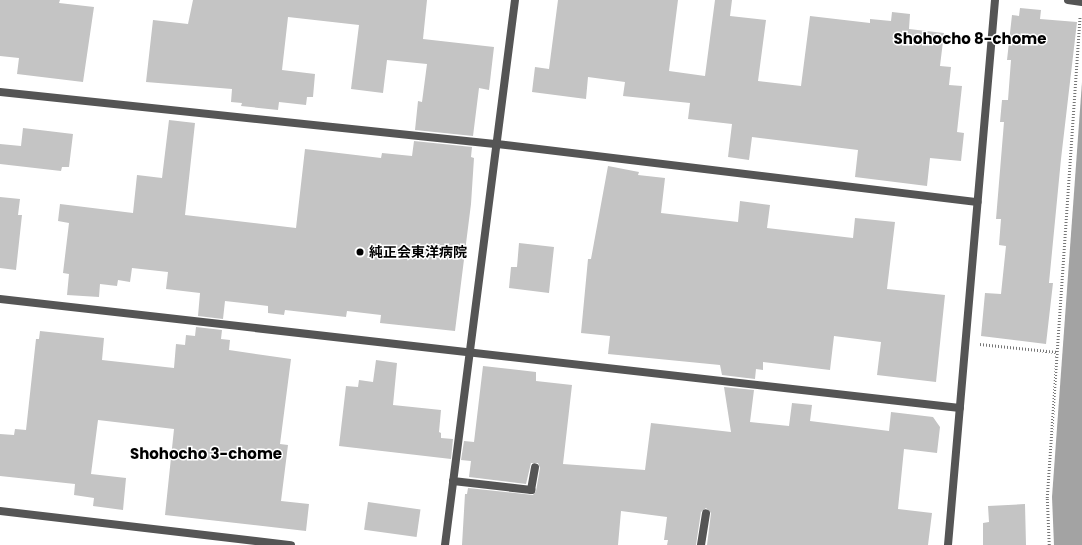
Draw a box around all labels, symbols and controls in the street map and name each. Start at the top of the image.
district label: Shohocho 8-chome [894,30,1046,48]
place label: 純正会東洋病院 [369,244,467,260]
marker: 純正会東洋病院 [354,246,366,258]
district label: Shohocho 3-chome [130,445,282,463]

